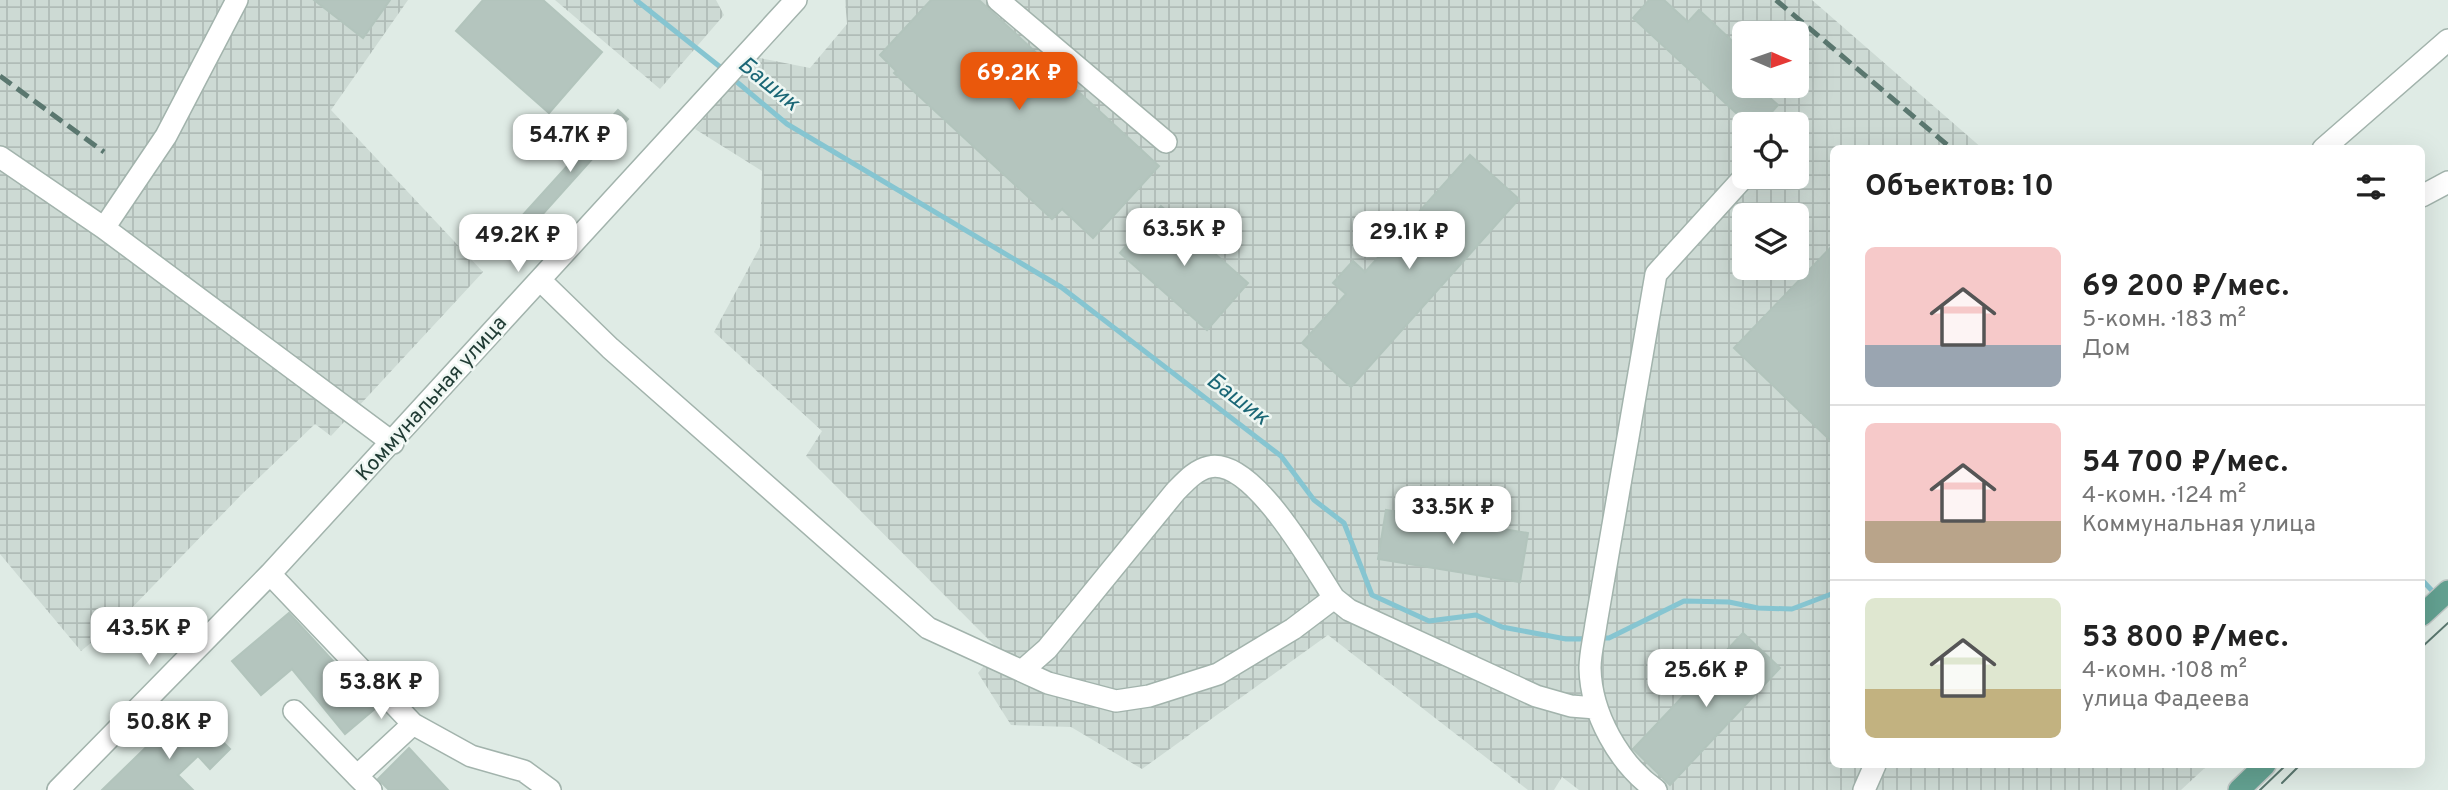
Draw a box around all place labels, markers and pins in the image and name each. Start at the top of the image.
pin: 69.2K ₽ [954,52,1084,112]
pin: 54.7K ₽ [505,114,635,174]
pin: 63.5K ₽ [1119,208,1249,268]
pin: 29.1K ₽ [1344,212,1474,271]
pin: 49.2K ₽ [453,215,583,274]
pin: 33.5K ₽ [1388,486,1518,546]
pin: 43.5K ₽ [84,608,214,667]
pin: 25.6K ₽ [1641,650,1771,709]
pin: 53.8K ₽ [316,662,446,721]
pin: 50.8K ₽ [104,702,234,761]

